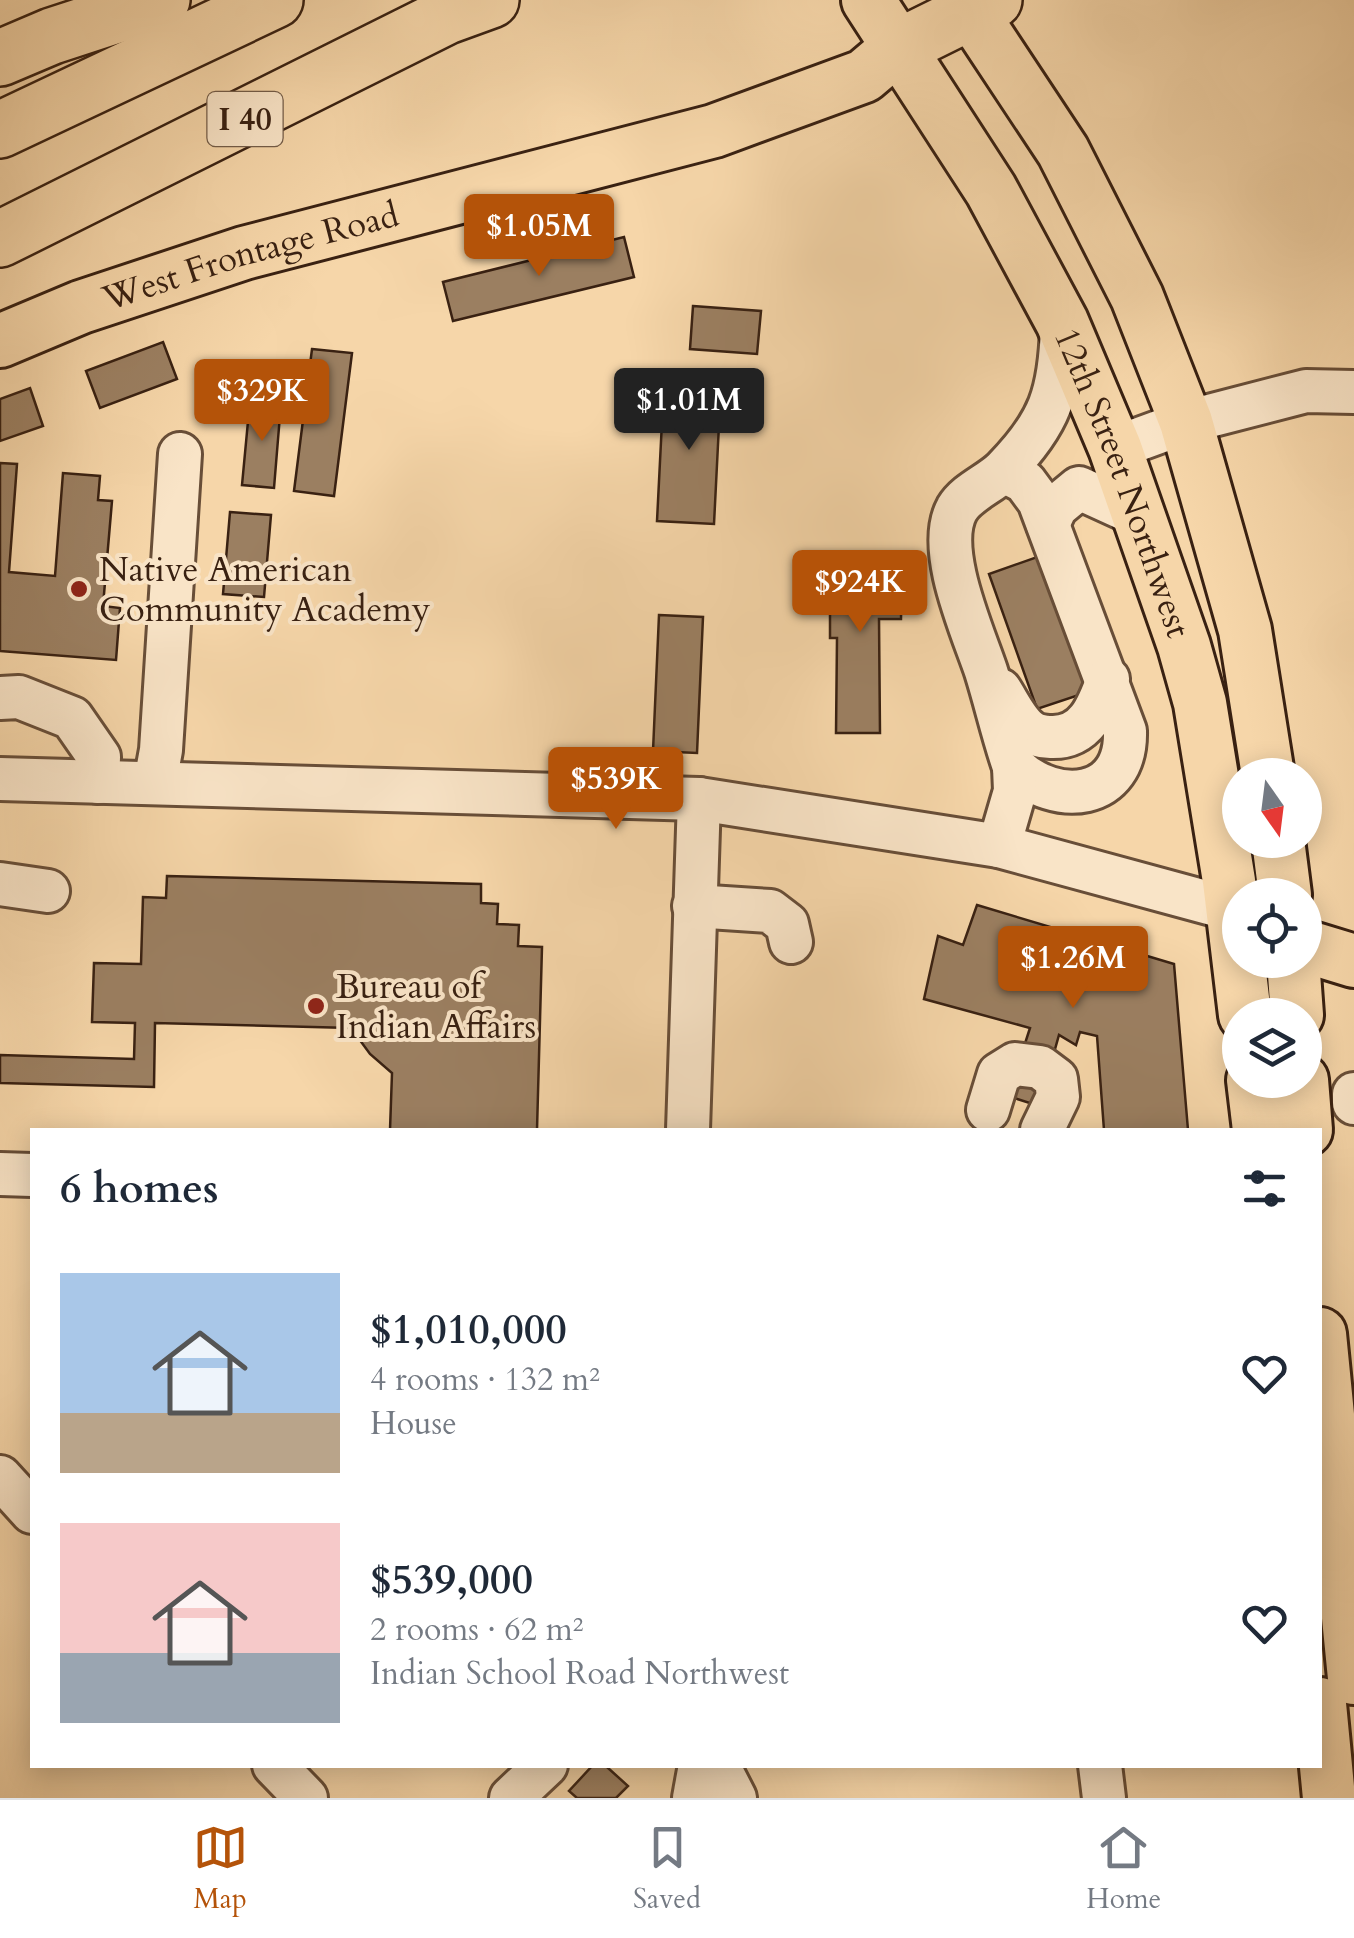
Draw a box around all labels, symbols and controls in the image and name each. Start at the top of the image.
road number: I 40 [208,92,282,146]
street label: West Frontage Road [96,191,404,324]
pin: $1.05M [458,194,620,279]
text: $1.05M [486,204,592,248]
street label: 12th Street Northwest [1042,320,1202,644]
pin: $329K [192,359,332,444]
pin: $1.01M [608,368,770,453]
text: $329K [216,369,308,413]
text: $1.01M [636,378,742,422]
place label: Native American Community Academy [99,546,431,634]
pin: $924K [790,550,930,635]
text: $924K [814,560,906,604]
marker: Native American Community Academy [68,578,90,600]
pin: $539K [546,747,686,832]
text: $539K [570,757,662,801]
north arrow [1222,758,1322,858]
map controls [1222,758,1322,1098]
button: locate [1222,878,1322,978]
pin: $1.26M [992,926,1154,1011]
text: $1.26M [1020,936,1126,980]
place label: Bureau of Indian Affairs [336,963,536,1051]
marker: Bureau of Indian Affairs [305,995,327,1017]
button: layers [1222,998,1322,1098]
text: 6 homes [60,1160,218,1217]
icon: filters [1237,1161,1292,1216]
text: $1,010,000 [370,1301,567,1358]
icon: home [140,1313,260,1433]
icon: heart [1237,1346,1292,1401]
text: 4 rooms · 132 m² [370,1358,600,1402]
text: House [370,1402,457,1446]
text: $539,000 [370,1551,533,1608]
icon: home [140,1563,260,1683]
icon: heart [1237,1596,1292,1651]
text: 2 rooms · 62 m² [370,1608,583,1652]
text: Indian School Road Northwest [370,1652,789,1696]
tab: Map [193,1820,248,1918]
tab: Saved [633,1820,701,1918]
tab: Home [1086,1820,1161,1918]

